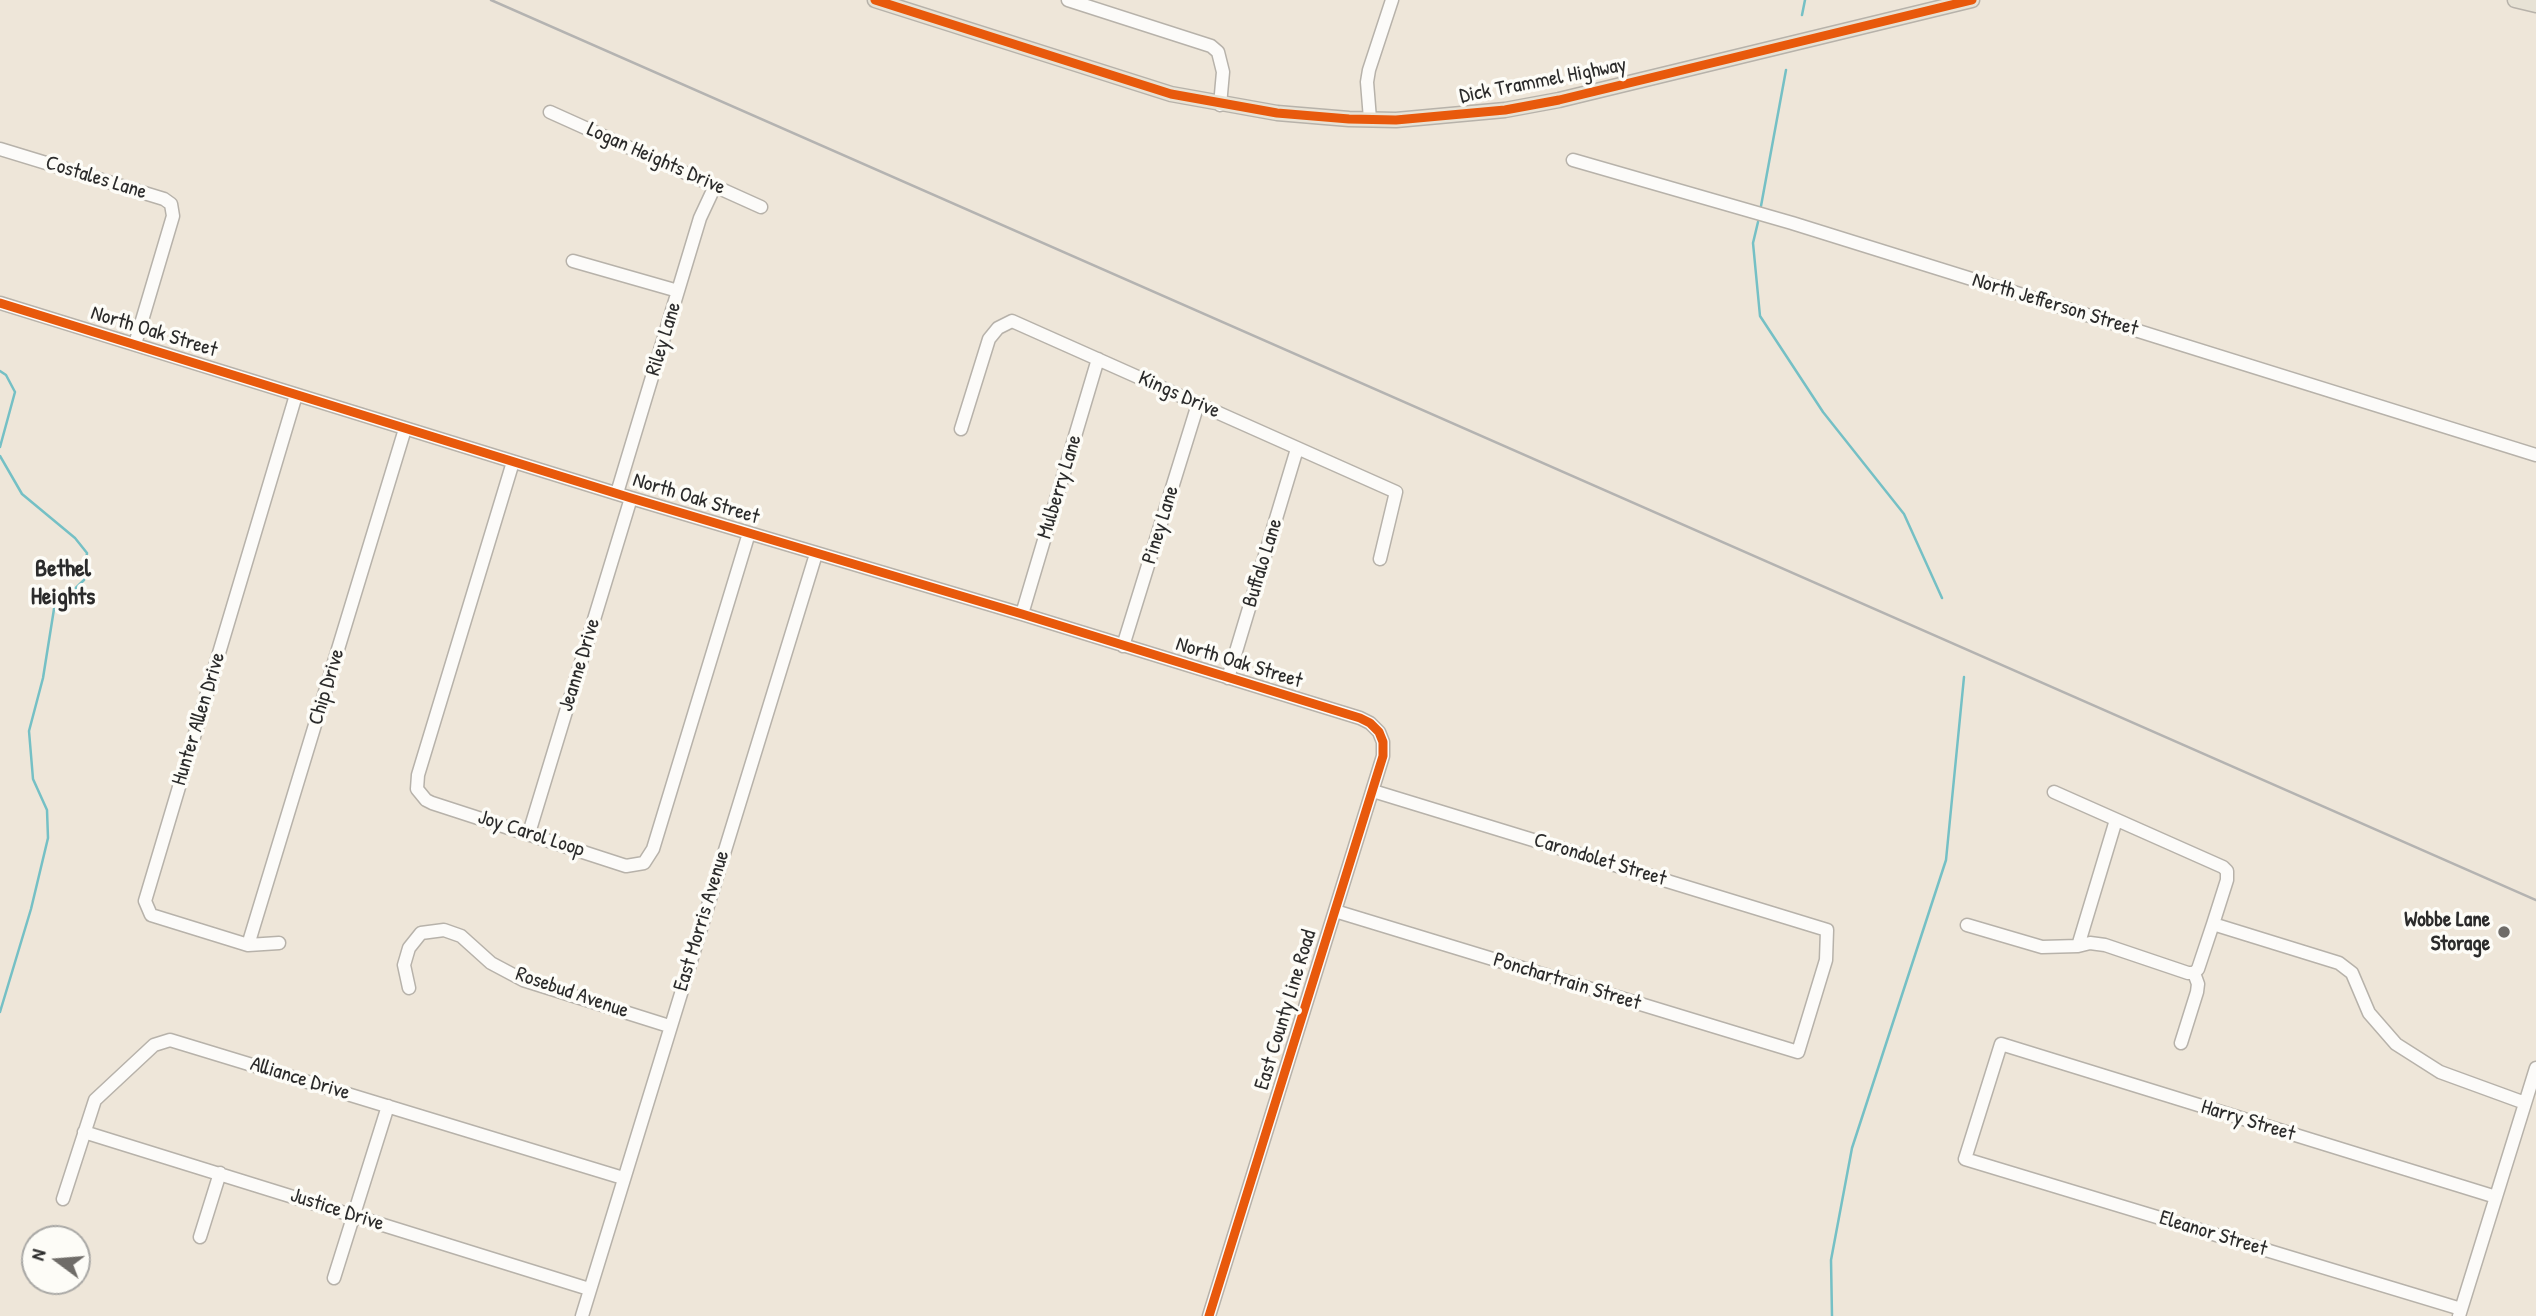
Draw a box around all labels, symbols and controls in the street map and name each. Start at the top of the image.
street label: Dick Trammel Highway [1457,52,1629,110]
street label: Logan Heights Drive [583,117,729,201]
street label: Costales Lane [42,151,150,205]
street label: North Jefferson Street [1969,268,2141,342]
street label: Riley Lane [641,299,687,379]
street label: North Oak Street [88,301,220,363]
street label: Kings Drive [1134,366,1224,424]
street label: Mulberry Lane [1032,432,1088,542]
street label: North Oak Street [630,468,762,530]
street label: Piney Lane [1137,483,1185,567]
street label: Buffalo Lane [1238,516,1288,610]
district label: Bethel Heights [31,556,95,612]
street label: Jeanne Drive [554,615,606,715]
street label: North Oak Street [1173,632,1305,694]
street label: Chip Drive [303,646,351,728]
street label: Hunter Allen Drive [167,649,231,789]
street label: Joy Carol Loop [475,805,587,863]
street label: Carondolet Street [1531,828,1669,892]
street label: East Morris Avenue [669,848,735,994]
place label: Wobbe Lane Storage [2404,907,2490,957]
marker: Wobbe Lane Storage [2496,924,2512,940]
street label: East County Line Road [1250,927,1322,1093]
street label: Ponchartrain Street [1490,948,1644,1016]
street label: Rosebud Avenue [512,962,632,1024]
street label: Alliance Drive [247,1052,353,1106]
street label: Harry Street [2198,1095,2298,1147]
street label: Justice Drive [287,1183,387,1237]
street label: Eleanor Street [2156,1206,2270,1262]
north arrow [21,1225,91,1295]
text: N [24,1246,52,1263]

